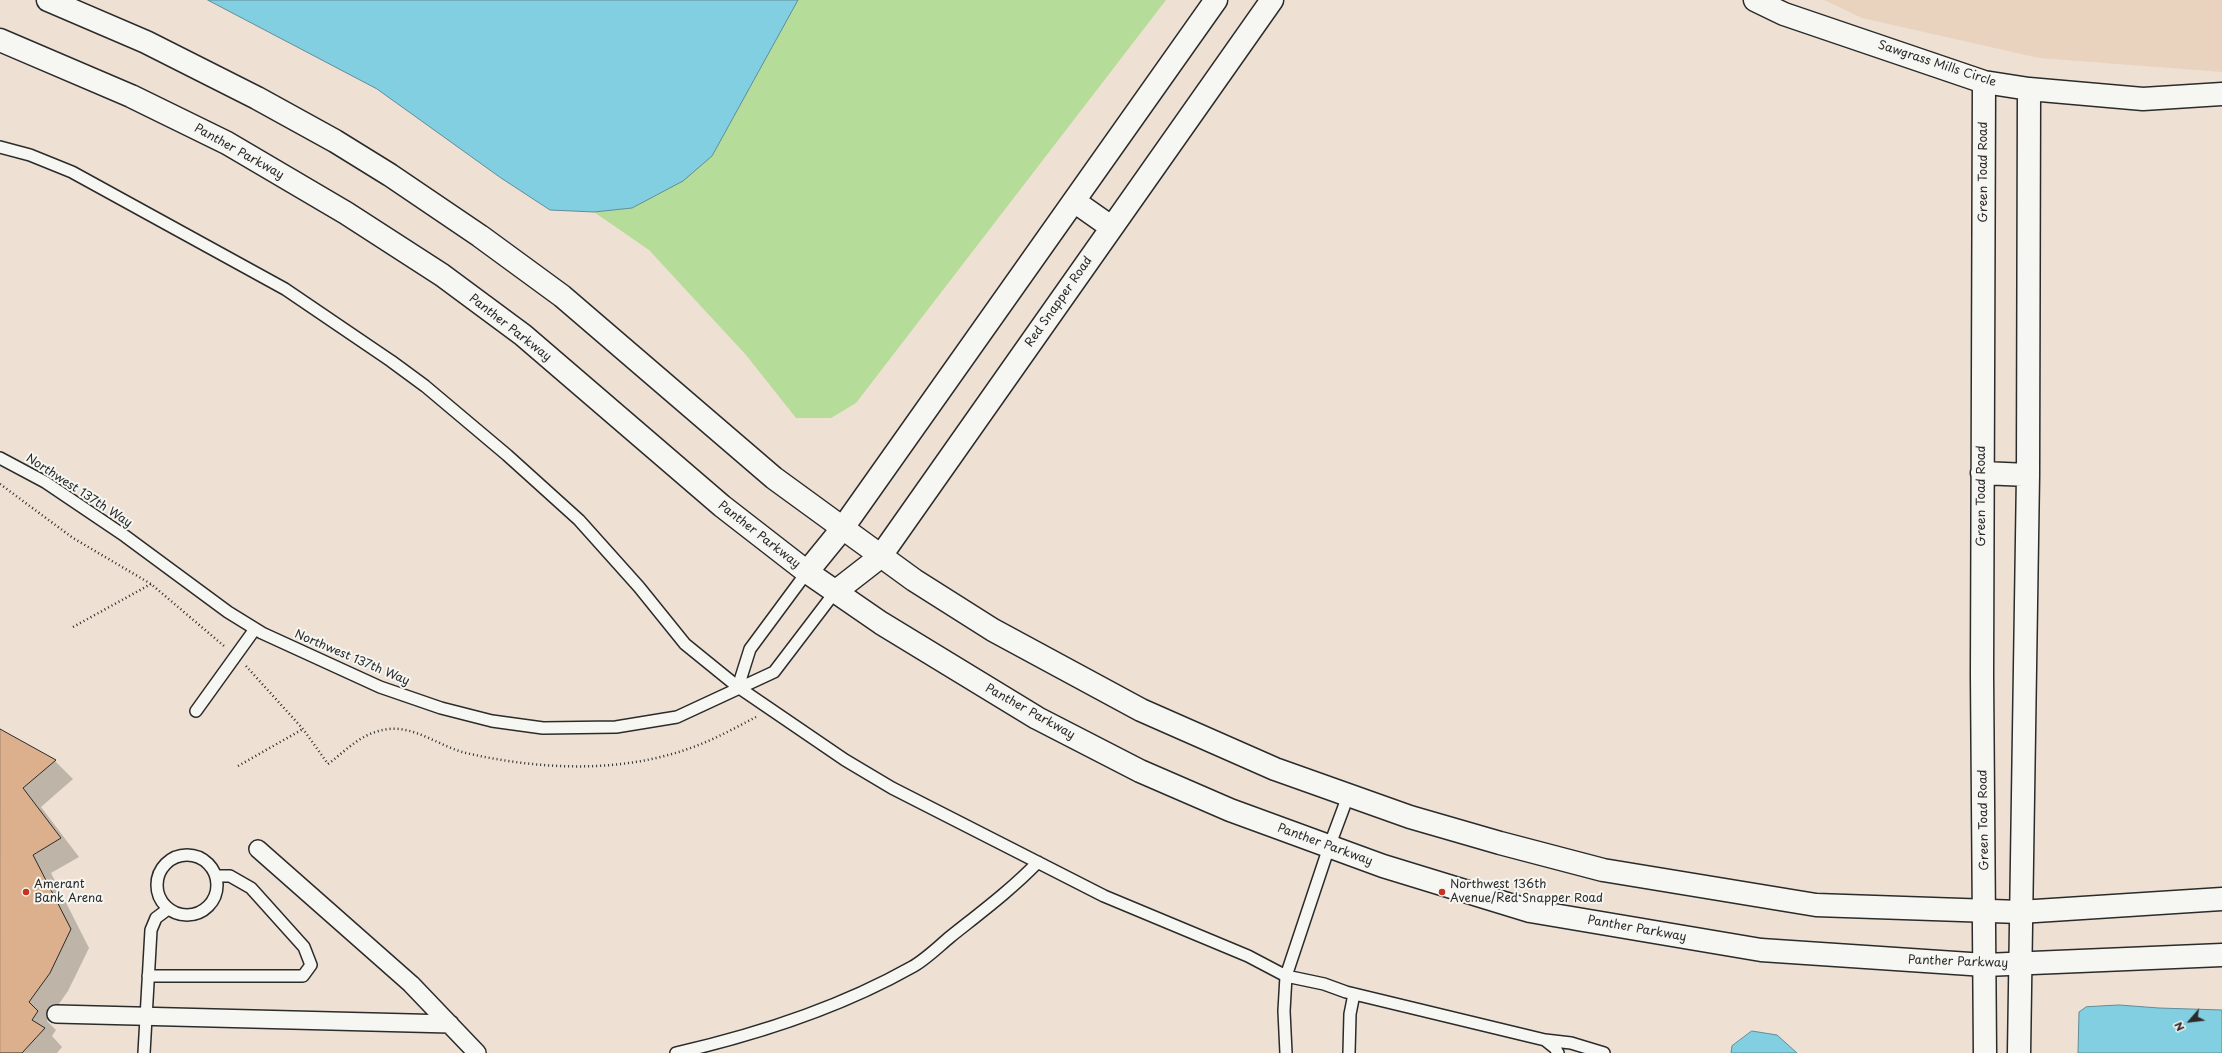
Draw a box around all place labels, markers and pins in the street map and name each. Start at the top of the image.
place label: Amerant Bank Arena [34,878,103,906]
place label: Northwest 136th Avenue/Red Snapper Road [1450,878,1603,906]
marker: Amerant Bank Arena [21,887,31,897]
marker: Northwest 136th Avenue/Red Snapper Road [1437,887,1447,897]

